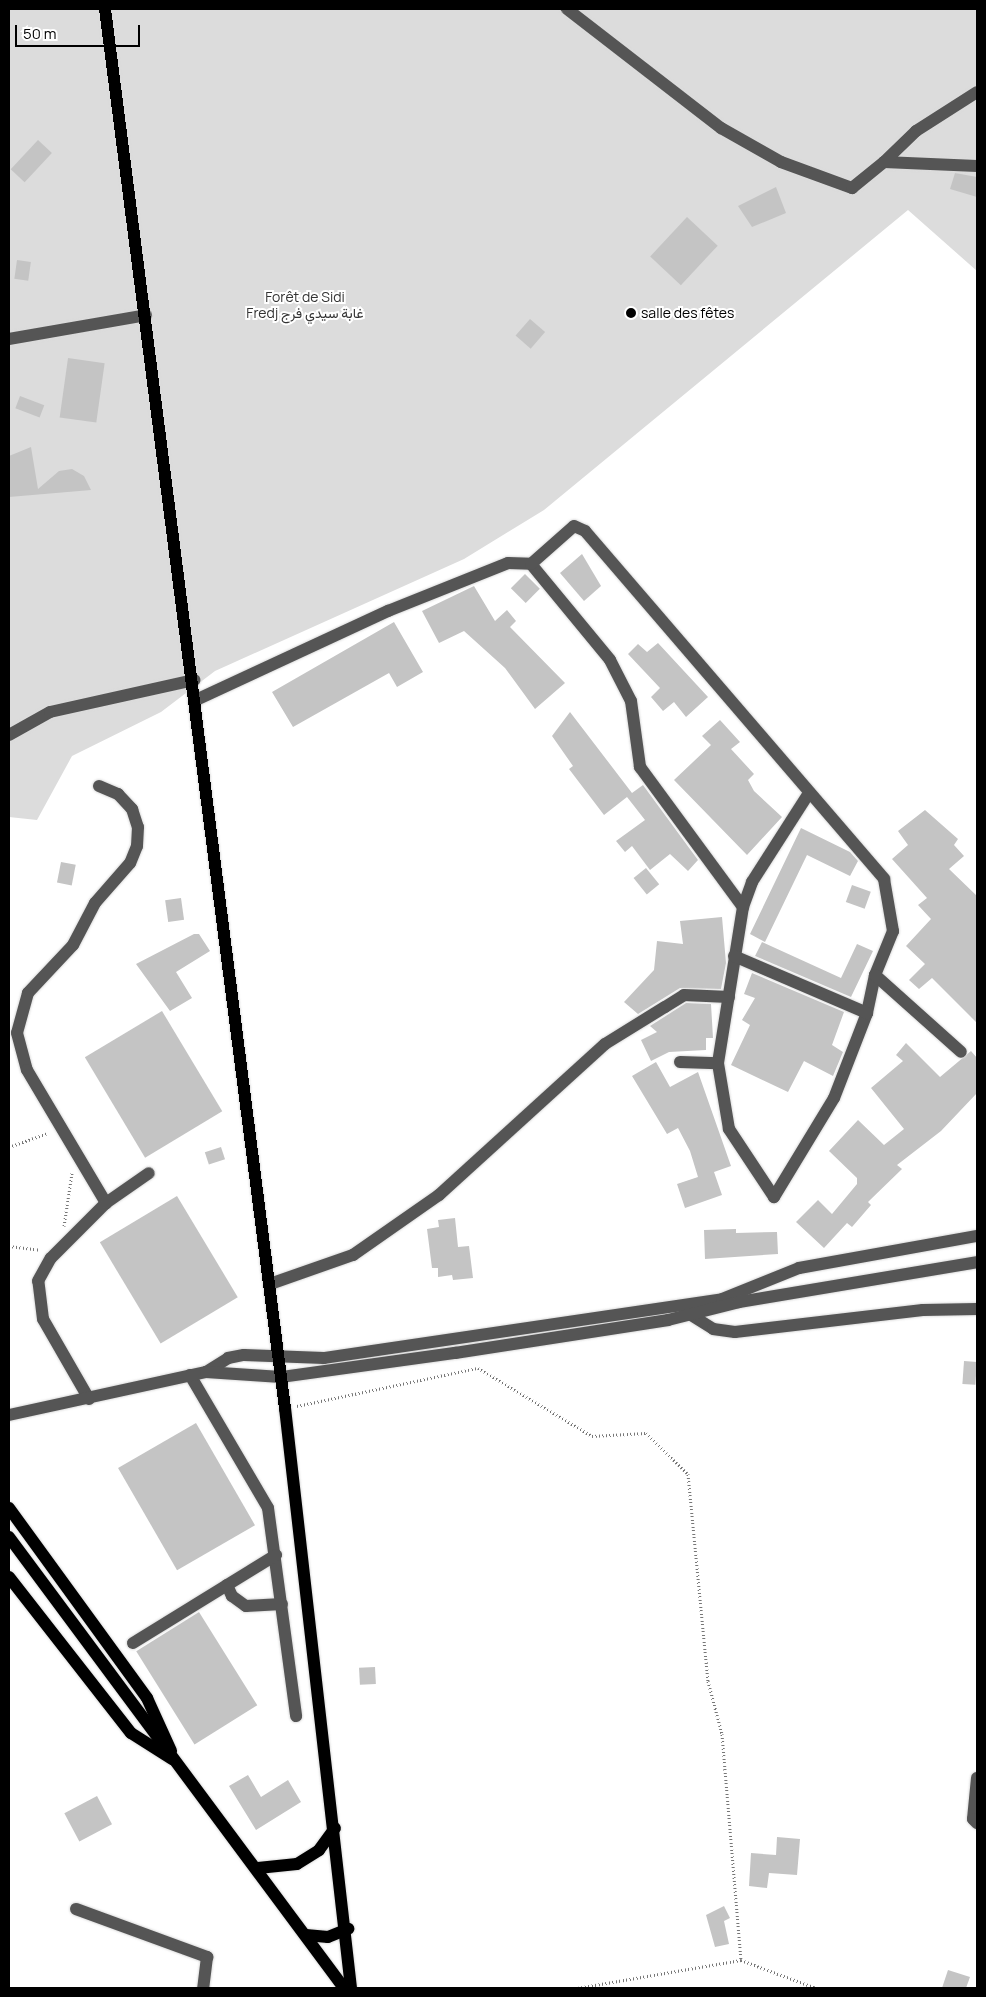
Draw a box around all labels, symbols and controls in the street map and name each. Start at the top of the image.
scale bar [18,15,142,47]
text: 50 m [23,23,57,44]
park label: Forêt de Sidi Fredj غابة سيدي فرج [246,289,364,322]
place label: salle des fêtes [641,305,734,321]
marker: salle des fêtes [625,307,637,319]

